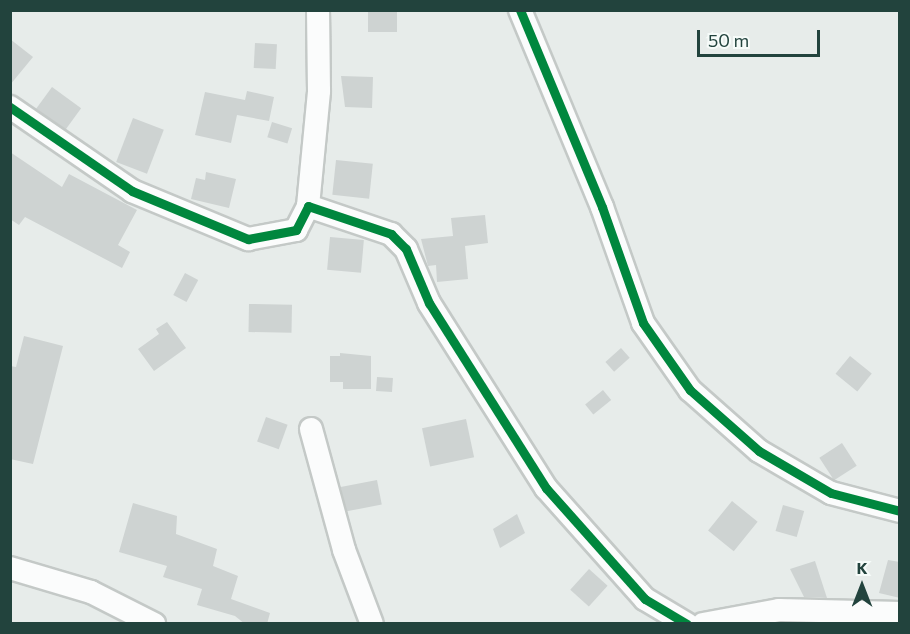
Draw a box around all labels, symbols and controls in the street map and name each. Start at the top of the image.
scale bar [700,18,823,56]
text: 50 m [708,29,749,51]
north arrow [832,556,892,616]
text: K [856,558,868,577]

